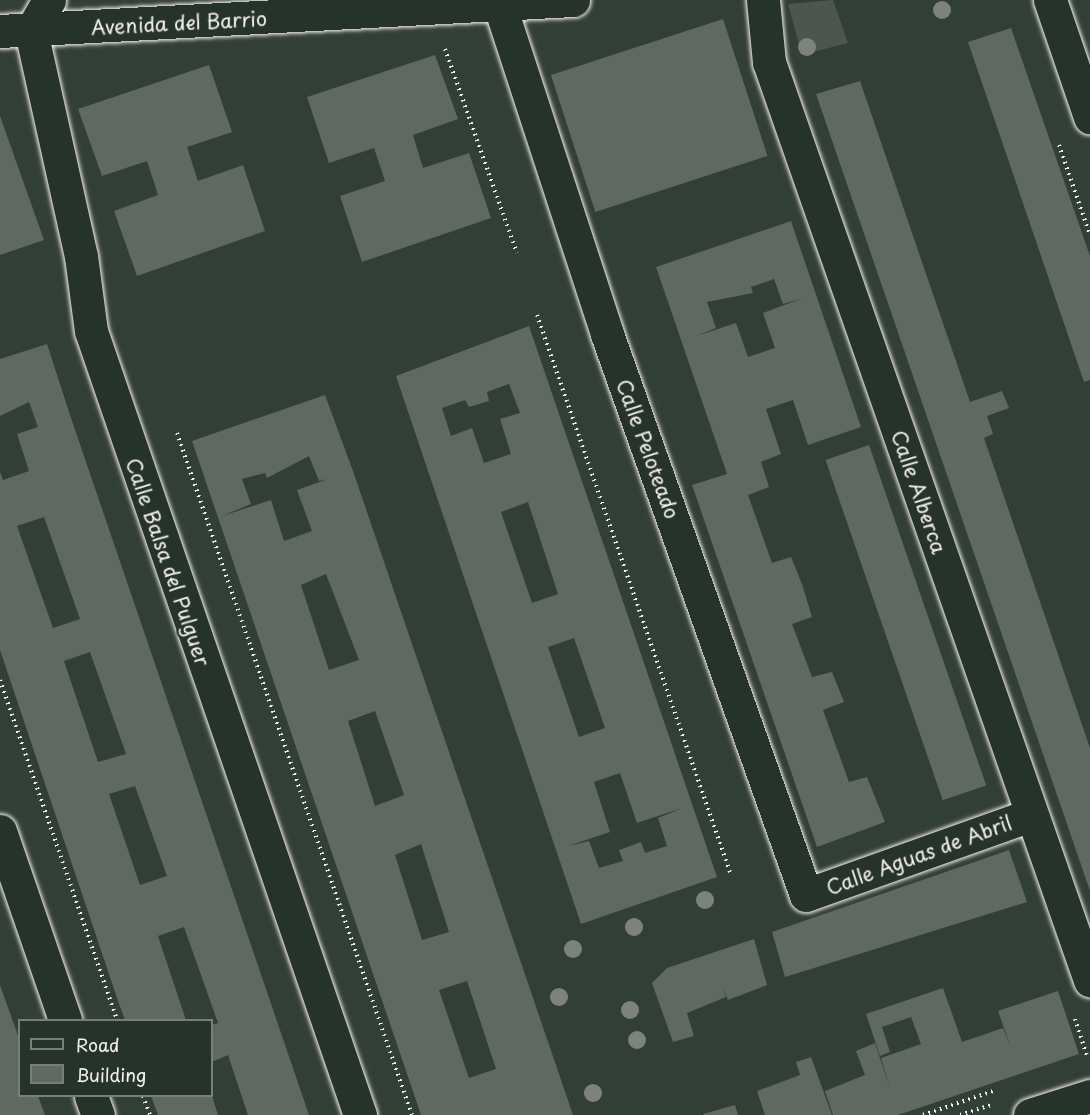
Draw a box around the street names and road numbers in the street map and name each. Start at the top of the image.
street label: Avenida del Barrio [90,6,268,40]
street label: Calle Peloteado [612,376,684,522]
street label: Calle Alberca [886,426,952,558]
street label: Calle Balsa del Pulguer [120,453,216,671]
street label: Calle Aguas de Abril [822,810,1016,900]

